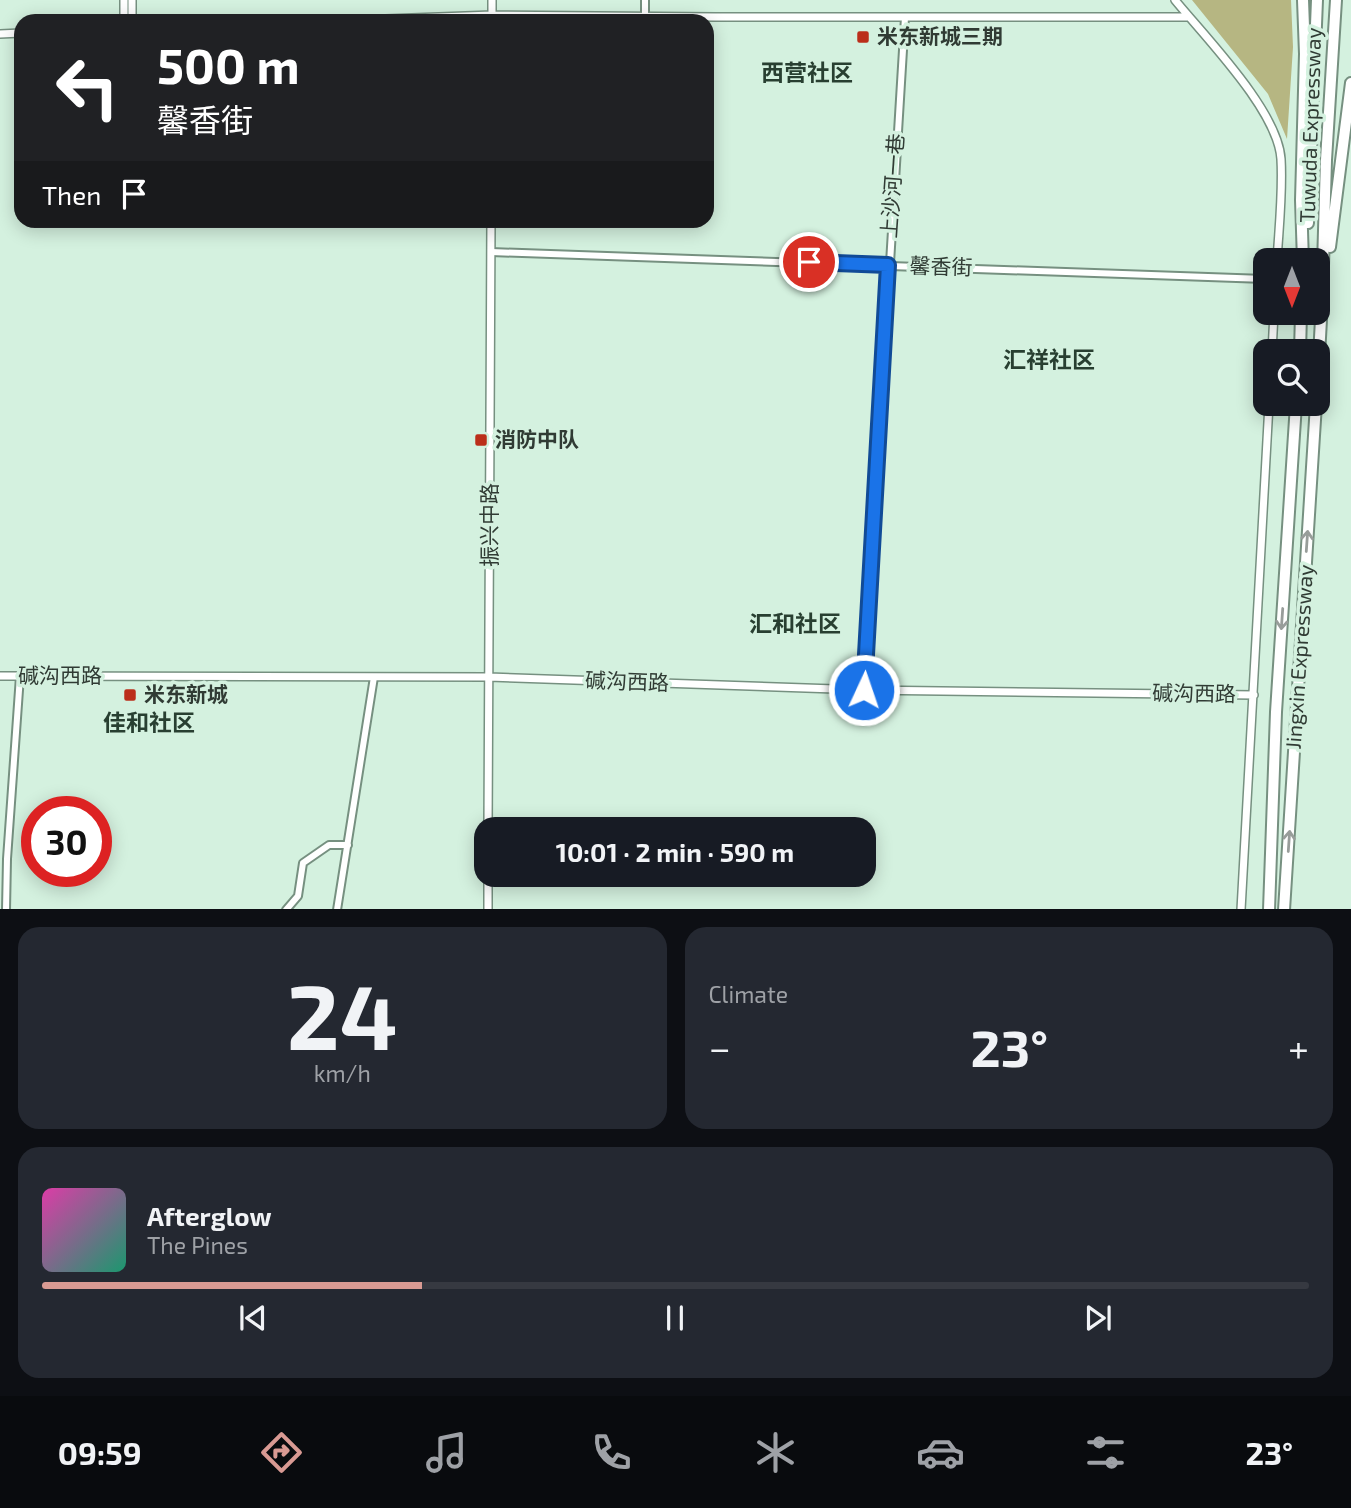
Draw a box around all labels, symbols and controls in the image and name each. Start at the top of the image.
place label: 米东新城三期 [877,23,1003,48]
street label: Tuwuda Expressway [1294,27,1325,223]
marker: 米东新城三期 [855,29,871,45]
text: 500 m [157,35,300,94]
icon: left [42,42,133,133]
district label: 西营社区 [761,58,853,86]
text: 馨香街 [157,100,253,138]
street label: 上沙河一巷 [875,133,908,239]
icon: arrive [115,175,153,213]
text: Then [42,179,101,210]
pin [779,232,839,292]
icon: arrive [790,243,828,281]
north arrow [1253,248,1330,326]
map controls [1253,248,1330,416]
street label: 馨香街 [909,252,973,279]
button: search [1253,339,1330,416]
district label: 汇祥社区 [1003,345,1095,373]
place label: 消防中队 [495,426,579,451]
marker: 消防中队 [473,432,489,448]
street label: 振兴中路 [476,483,501,567]
one-way arrow [1301,530,1314,553]
street label: Jingxin Expressway [1280,564,1317,750]
one-way arrow [1275,607,1288,630]
district label: 汇和社区 [749,609,841,637]
position arrow [827,653,901,727]
street label: 碱沟西路 [18,662,102,687]
street label: 碱沟西路 [585,667,669,694]
street label: 碱沟西路 [1152,679,1236,706]
place label: 米东新城 [144,681,228,706]
marker: 米东新城 [122,687,138,703]
district label: 佳和社区 [103,708,195,736]
speed limit sign: 30 [21,796,112,887]
one-way arrow [1282,830,1295,853]
text: 10:01 · 2 min · 590 m [556,836,794,867]
text: 24 [287,959,398,1068]
text: Climate [709,980,788,1008]
text: 23° [971,1015,1048,1077]
text: − [709,1024,731,1070]
text: + [1288,1024,1309,1070]
text: km/h [314,1059,371,1087]
text: Afterglow [147,1200,272,1231]
text: The Pines [147,1231,248,1259]
icon: previous [234,1299,272,1337]
icon: pause [656,1299,694,1337]
icon: next [1079,1299,1117,1337]
icon: directions [257,1428,306,1477]
icon: music [422,1428,471,1477]
icon: phone [587,1428,636,1477]
icon: climate [751,1428,800,1477]
icon: car [916,1428,965,1477]
icon: filters [1081,1428,1130,1477]
text: 09:59 [58,1433,142,1471]
text: 23° [1245,1433,1293,1471]

